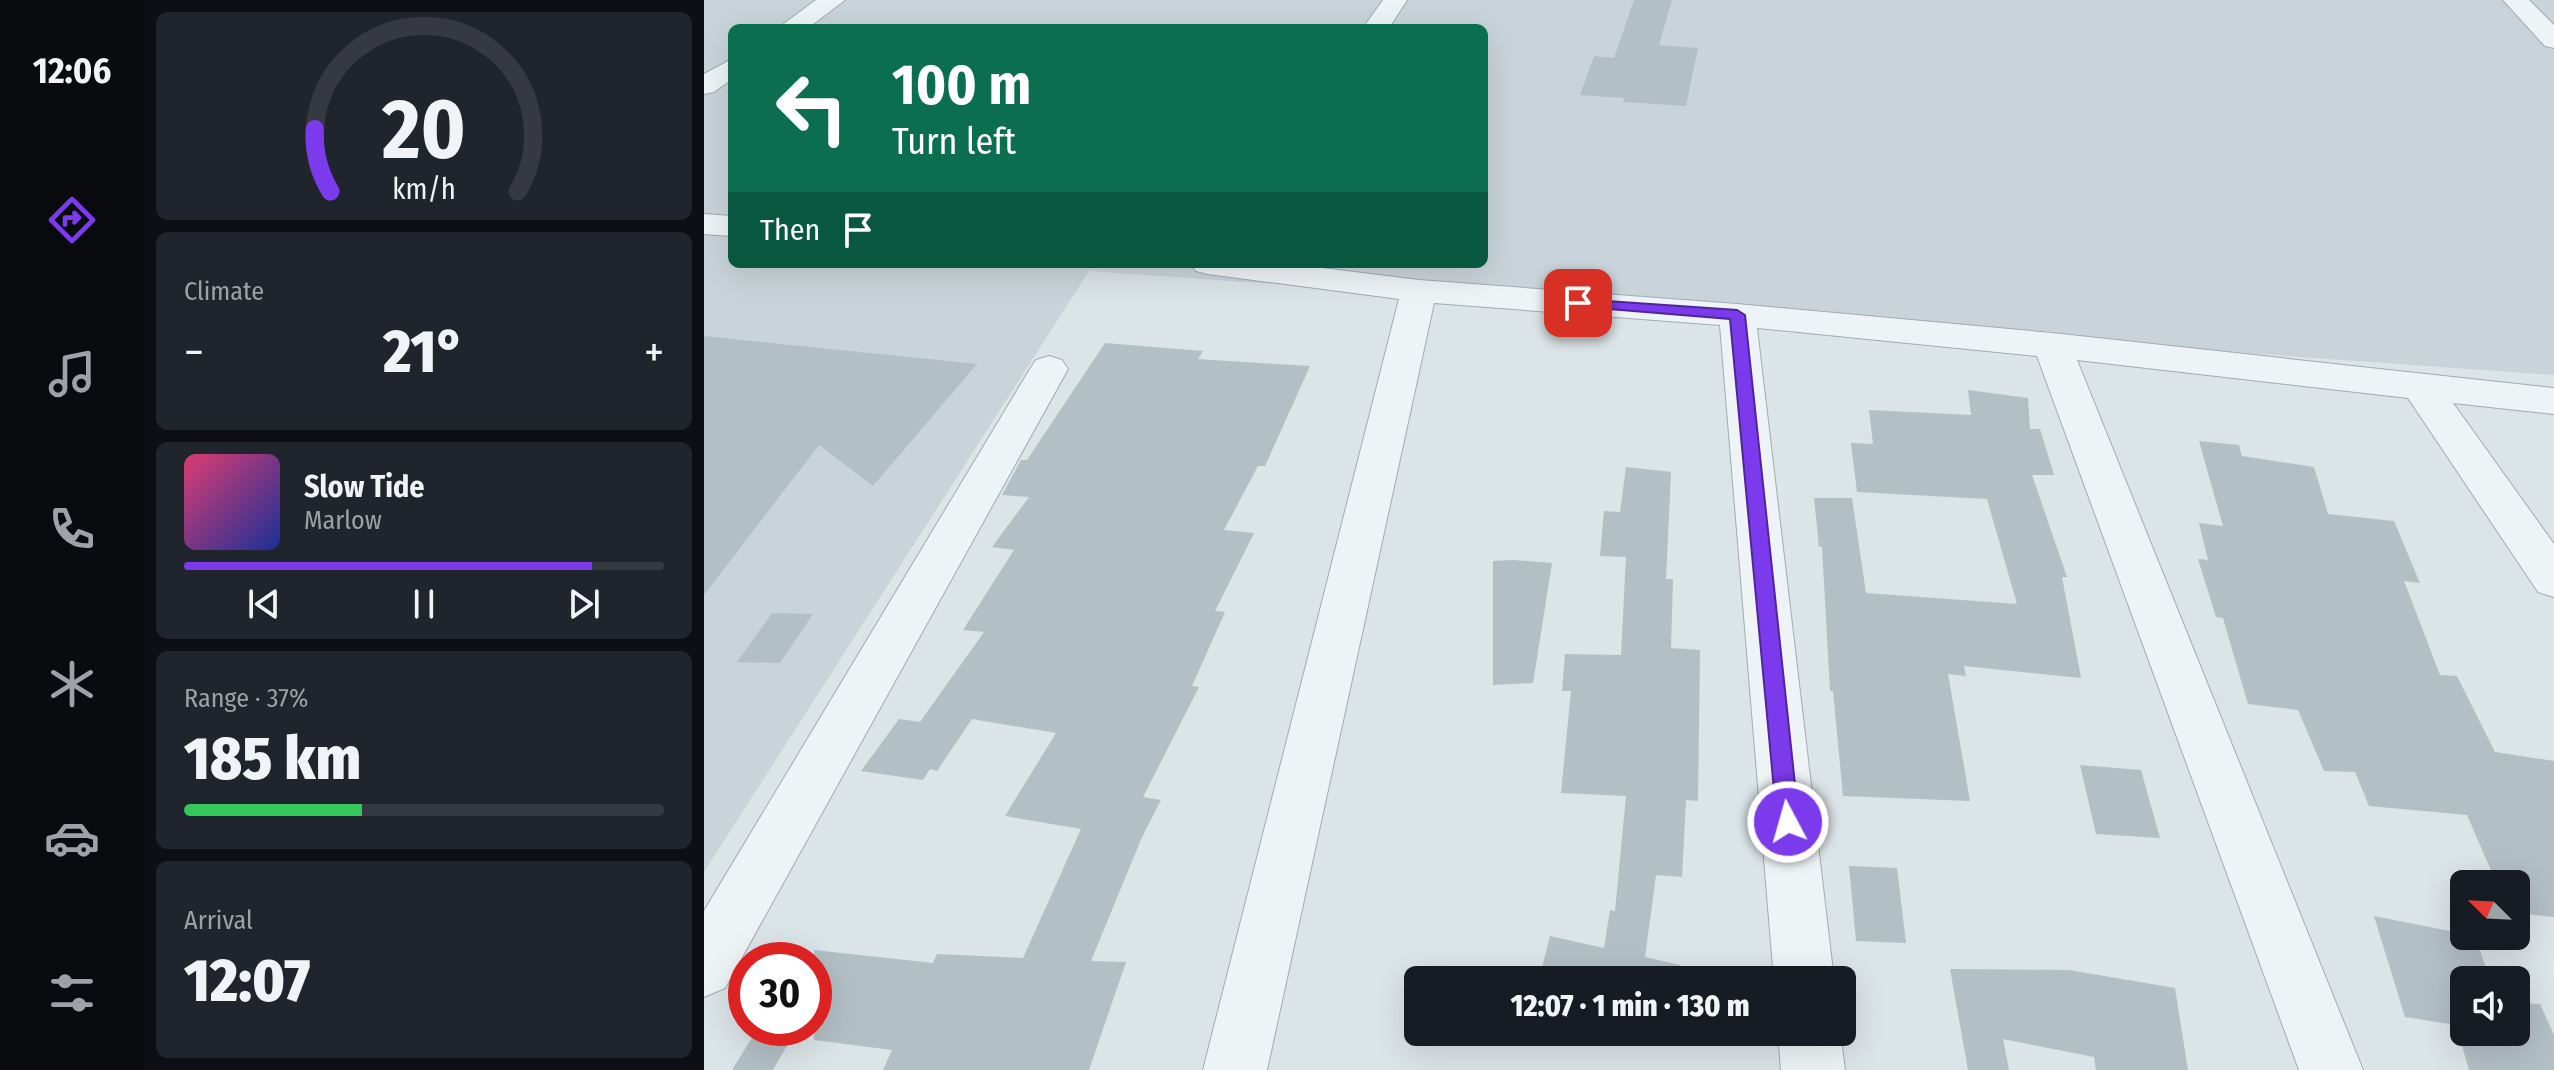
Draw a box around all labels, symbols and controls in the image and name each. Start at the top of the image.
text: 12:06 [33,49,111,93]
text: 100 m [892,52,1031,119]
icon: left [760,56,864,160]
text: 20 [381,80,466,180]
text: Turn left [892,120,1016,164]
text: km/h [392,172,456,207]
icon: directions [44,192,100,248]
icon: arrive [836,208,880,252]
text: Then [760,212,820,248]
pin [1544,269,1612,337]
text: Climate [184,276,264,307]
icon: arrive [1556,281,1600,325]
text: 21° [383,316,465,388]
text: − [184,326,204,379]
text: + [644,326,664,379]
icon: music [44,346,100,402]
text: Slow Tide [304,469,425,505]
icon: phone [44,501,100,557]
text: Marlow [304,505,382,536]
icon: previous [242,582,286,626]
icon: pause [402,582,446,626]
icon: next [562,582,606,626]
icon: climate [44,656,100,712]
text: Range · 37% [184,683,309,714]
text: 185 km [184,723,361,795]
position arrow [1746,780,1830,864]
icon: car [44,810,100,866]
north arrow [2450,870,2530,950]
map controls [2450,870,2530,1046]
text: Arrival [184,905,253,936]
speed limit sign: 30 [728,942,832,1046]
text: 12:07 [184,945,310,1017]
icon: filters [44,965,100,1021]
button: sound [2450,966,2530,1046]
text: 12:07 · 1 min · 130 m [1510,988,1750,1024]

